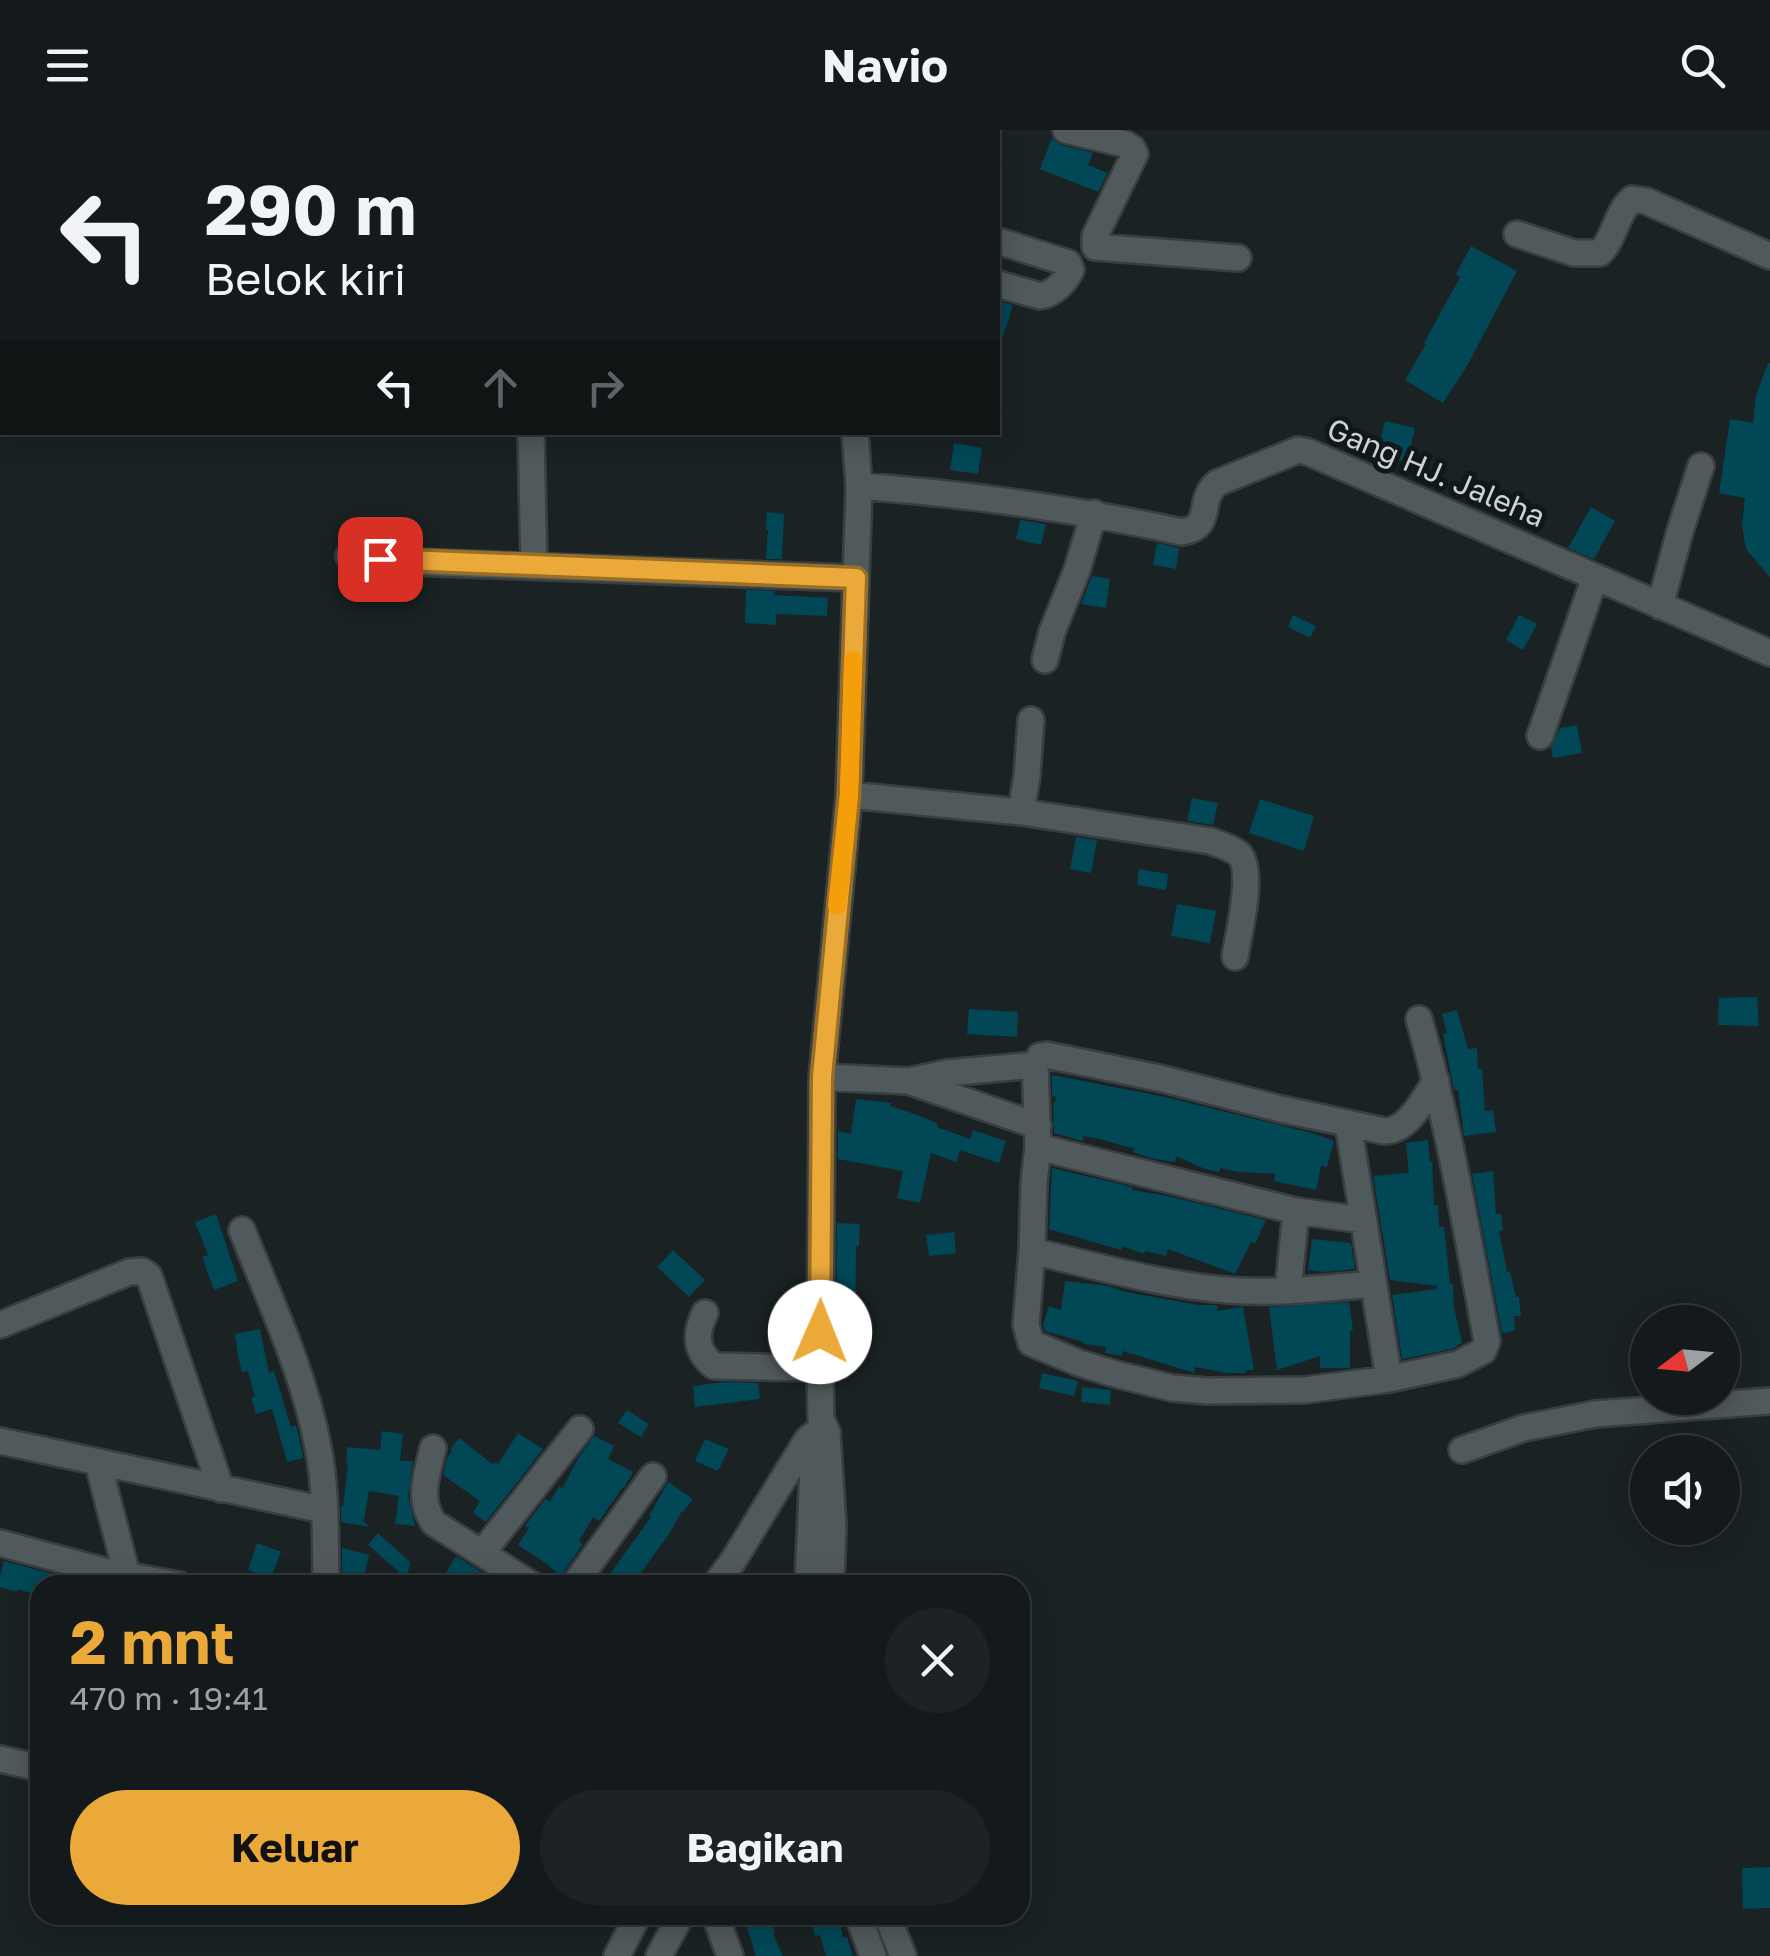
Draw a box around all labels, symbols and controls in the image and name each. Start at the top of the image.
icon: menu [40,38,95,93]
text: Navio [822,38,948,92]
icon: search [1675,38,1730,93]
text: 290 m [205,166,416,250]
icon: left [40,170,170,300]
text: Belok kiri [205,251,406,305]
icon: left [368,360,423,415]
icon: ahead [473,360,528,415]
icon: right [578,360,633,415]
street label: Gang HJ. Jaleha [1322,410,1551,534]
pin [338,517,423,602]
icon: arrive [353,532,408,587]
position arrow [768,1280,872,1384]
north arrow [1630,1305,1740,1415]
map controls [1630,1305,1740,1545]
button: sound [1630,1435,1740,1545]
text: 2 mnt [70,1605,234,1677]
button: close [885,1608,990,1713]
text: 470 m · 19:41 [70,1679,268,1717]
button: Keluar [70,1790,520,1905]
button: Bagikan [540,1790,990,1905]

